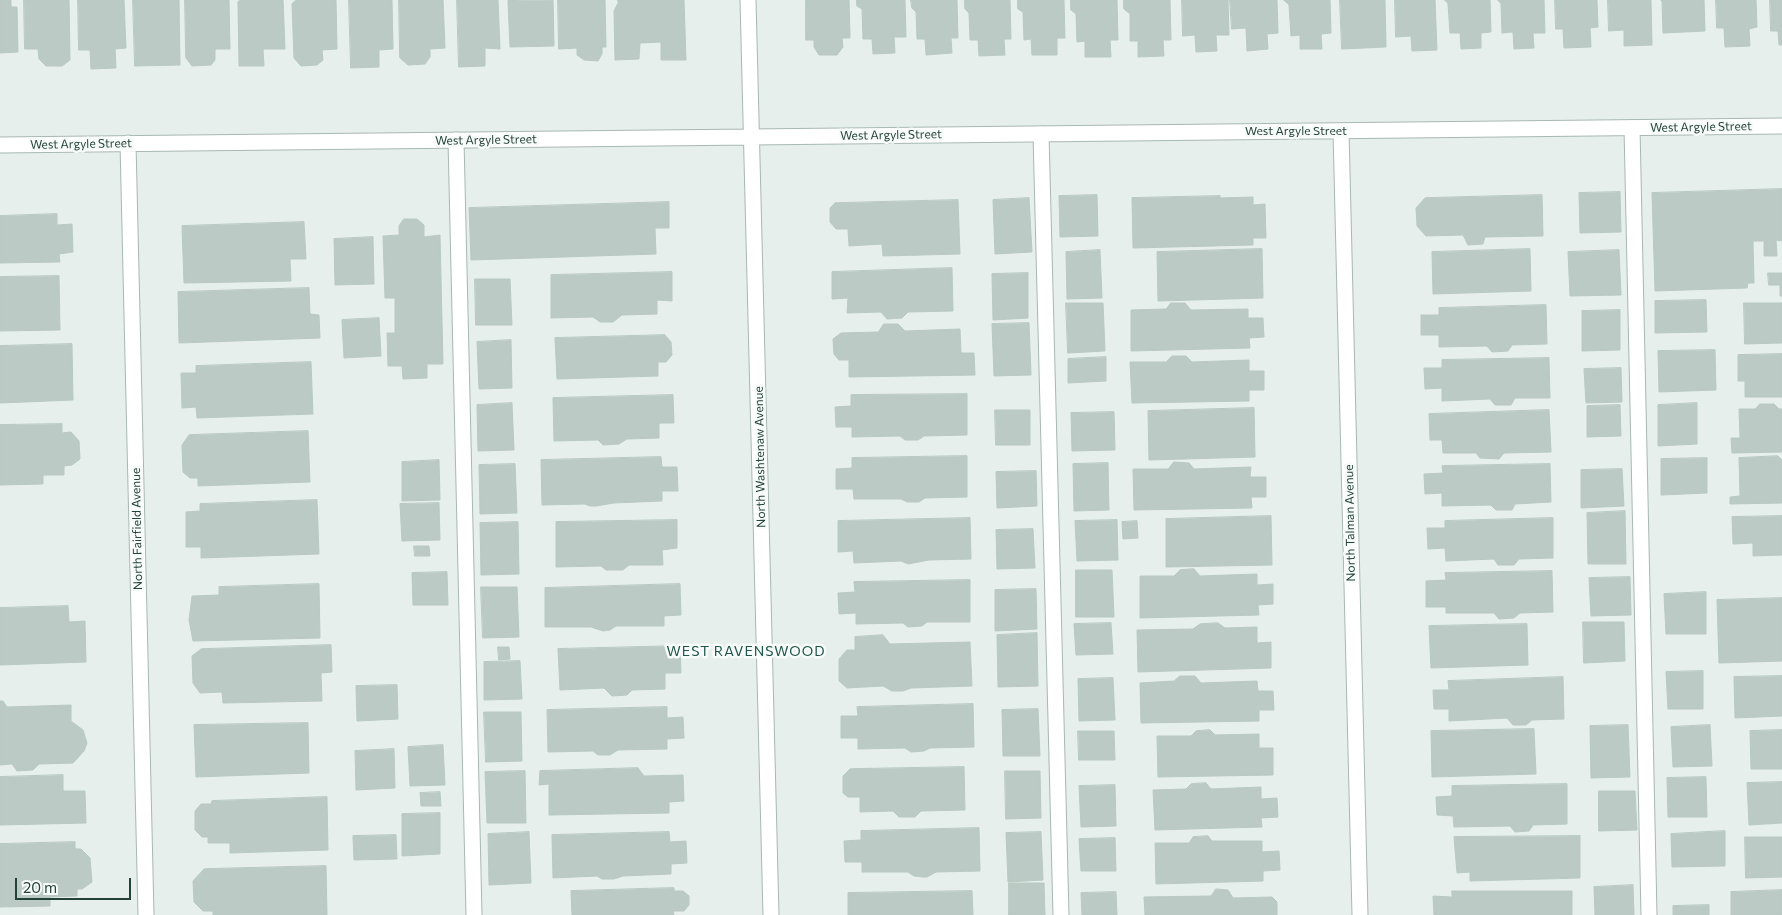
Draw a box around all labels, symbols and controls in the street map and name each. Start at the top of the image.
street label: West Argyle Street [1650,119,1752,135]
street label: West Argyle Street [1245,124,1347,138]
street label: West Argyle Street [840,127,942,143]
street label: West Argyle Street [435,132,537,148]
street label: West Argyle Street [30,136,132,152]
street label: North Washtenaw Avenue [752,386,768,528]
street label: North Talman Avenue [1342,464,1358,582]
street label: North Fairfield Avenue [129,468,145,590]
district label: WEST RAVENSWOOD [665,643,827,659]
scale bar [18,868,134,900]
text: 20 m [23,878,57,896]

